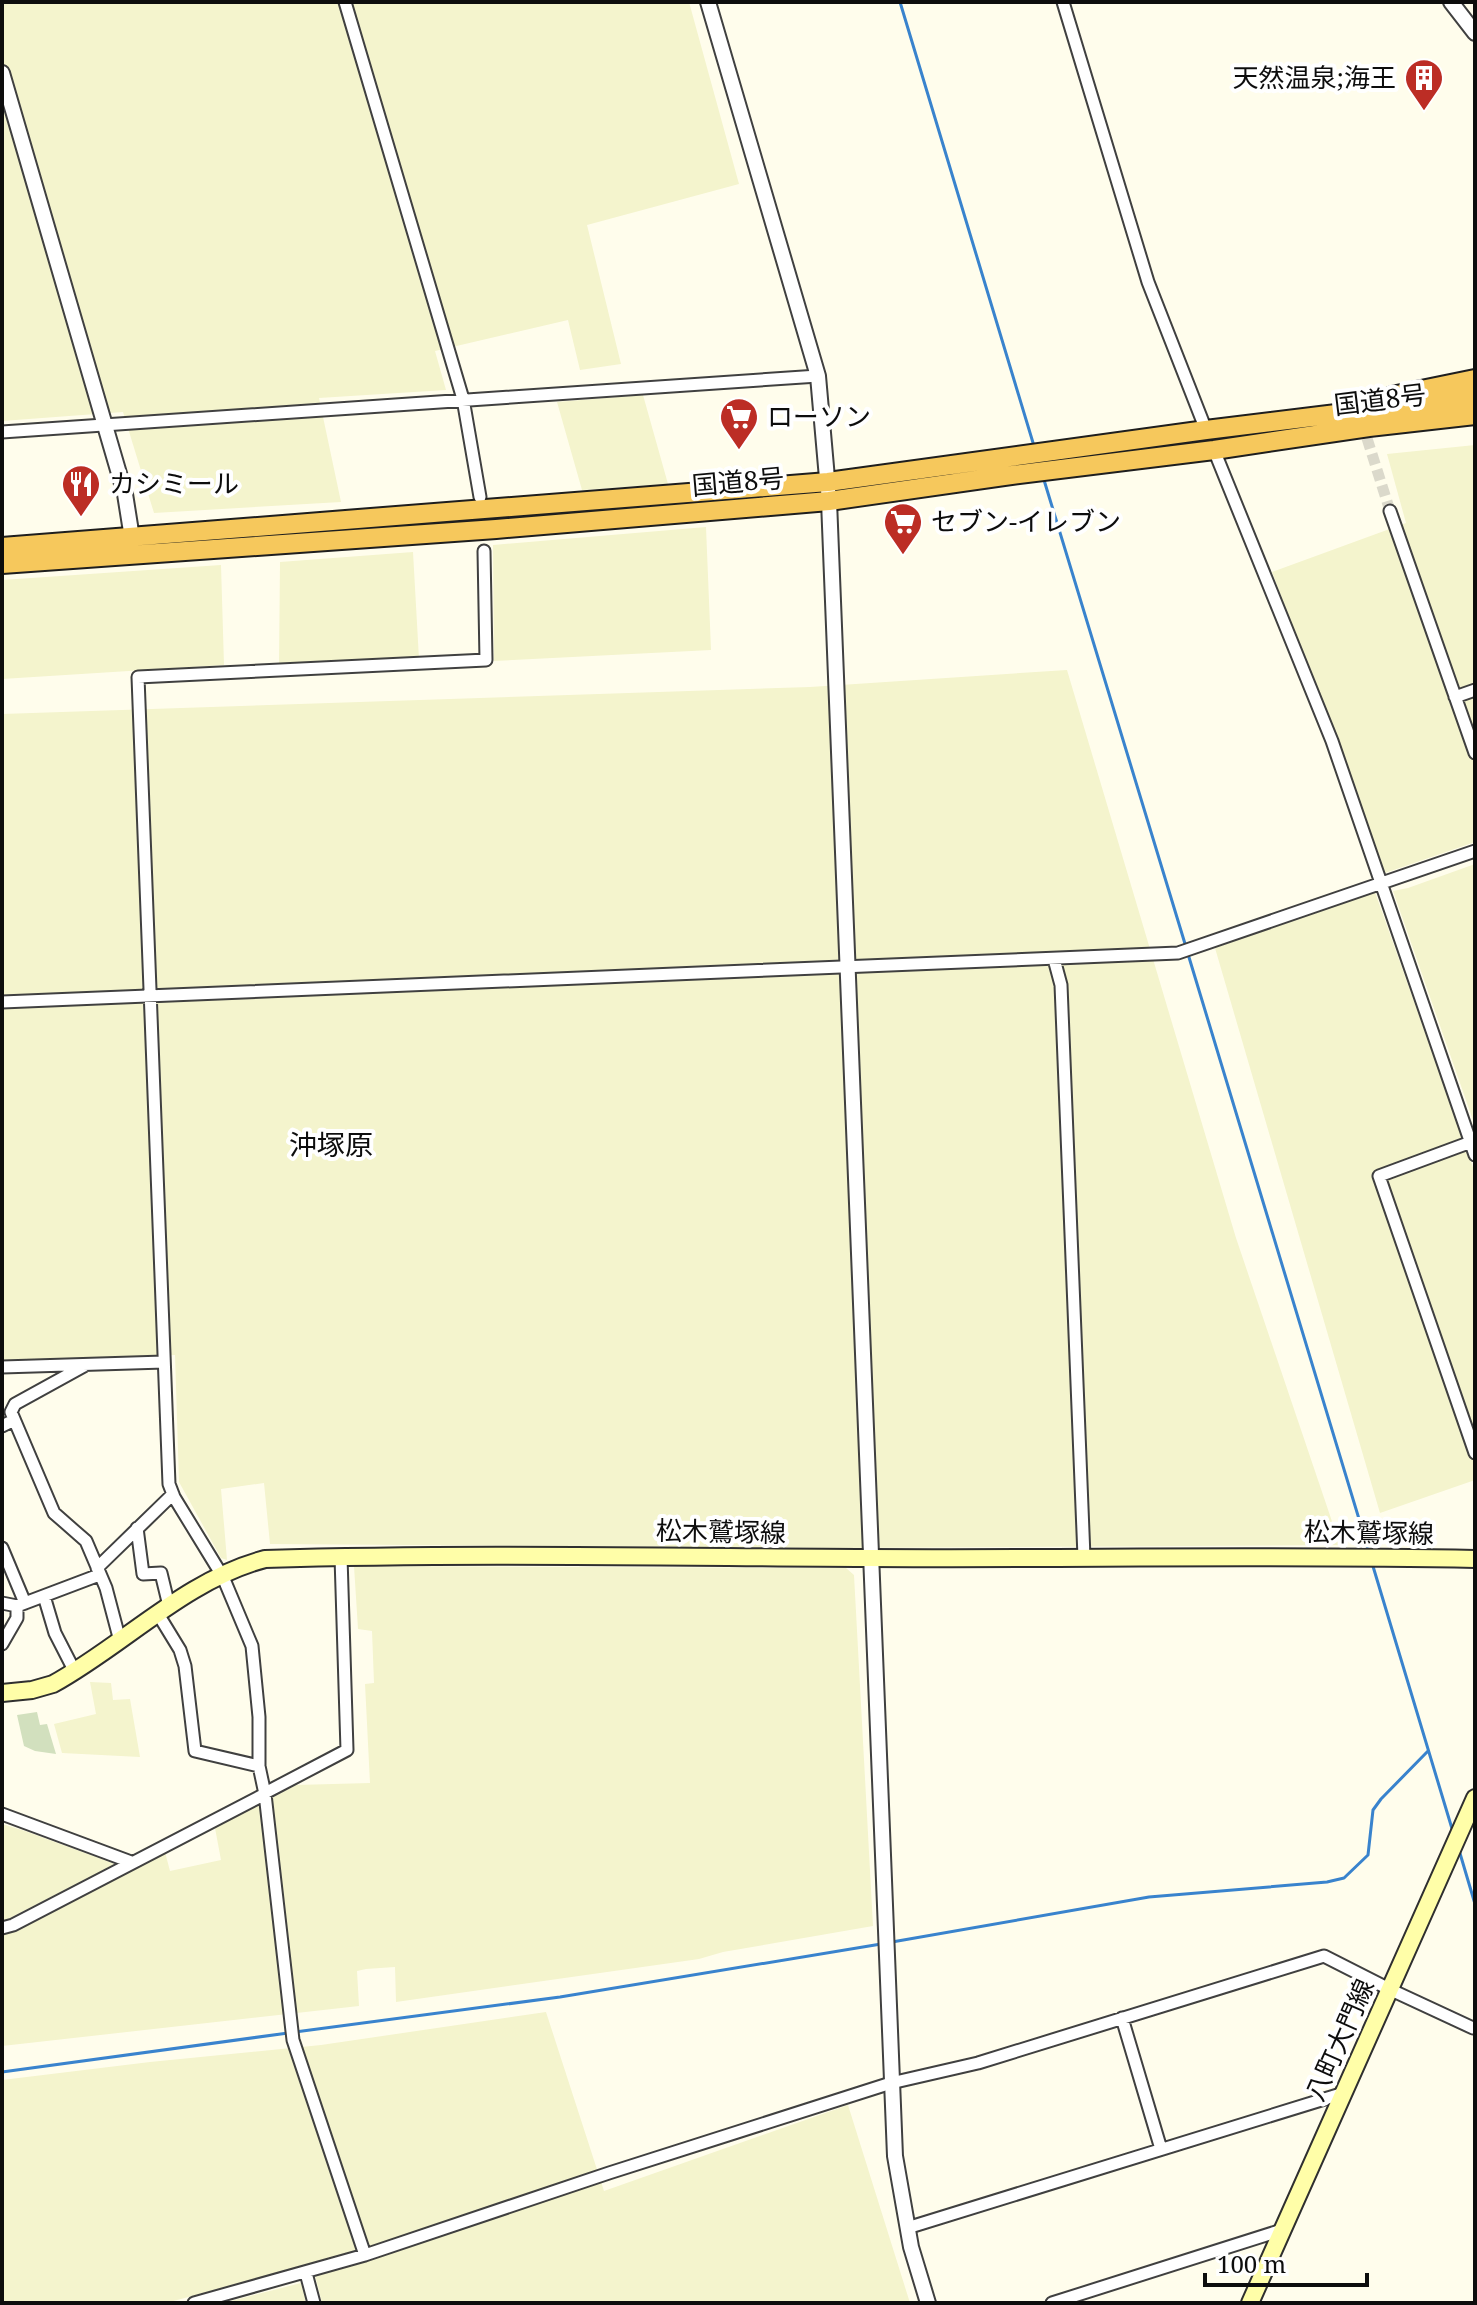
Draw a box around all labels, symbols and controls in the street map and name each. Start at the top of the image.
building icon: 天然温泉;海王 [1403,57,1445,112]
place label: 天然温泉;海王 [1233,59,1396,95]
street label: 国道8号 [1332,376,1428,423]
supermarket icon: ローソン [718,396,760,451]
place label: ローソン [767,398,871,434]
street label: 国道8号 [690,459,786,503]
restaurant icon: カシミール [60,463,102,518]
place label: カシミール [109,465,239,501]
supermarket icon: セブン-イレブン [882,501,924,556]
place label: セブン-イレブン [931,503,1121,539]
district label: 沖塚原 [289,1125,373,1163]
street label: 松木鷲塚線 [656,1512,786,1550]
street label: 松木鷲塚線 [1304,1513,1434,1551]
street label: 八町大門線 [1296,1973,1382,2106]
scale bar [1205,2237,1367,2287]
text: 100 m [1217,2247,1286,2280]

